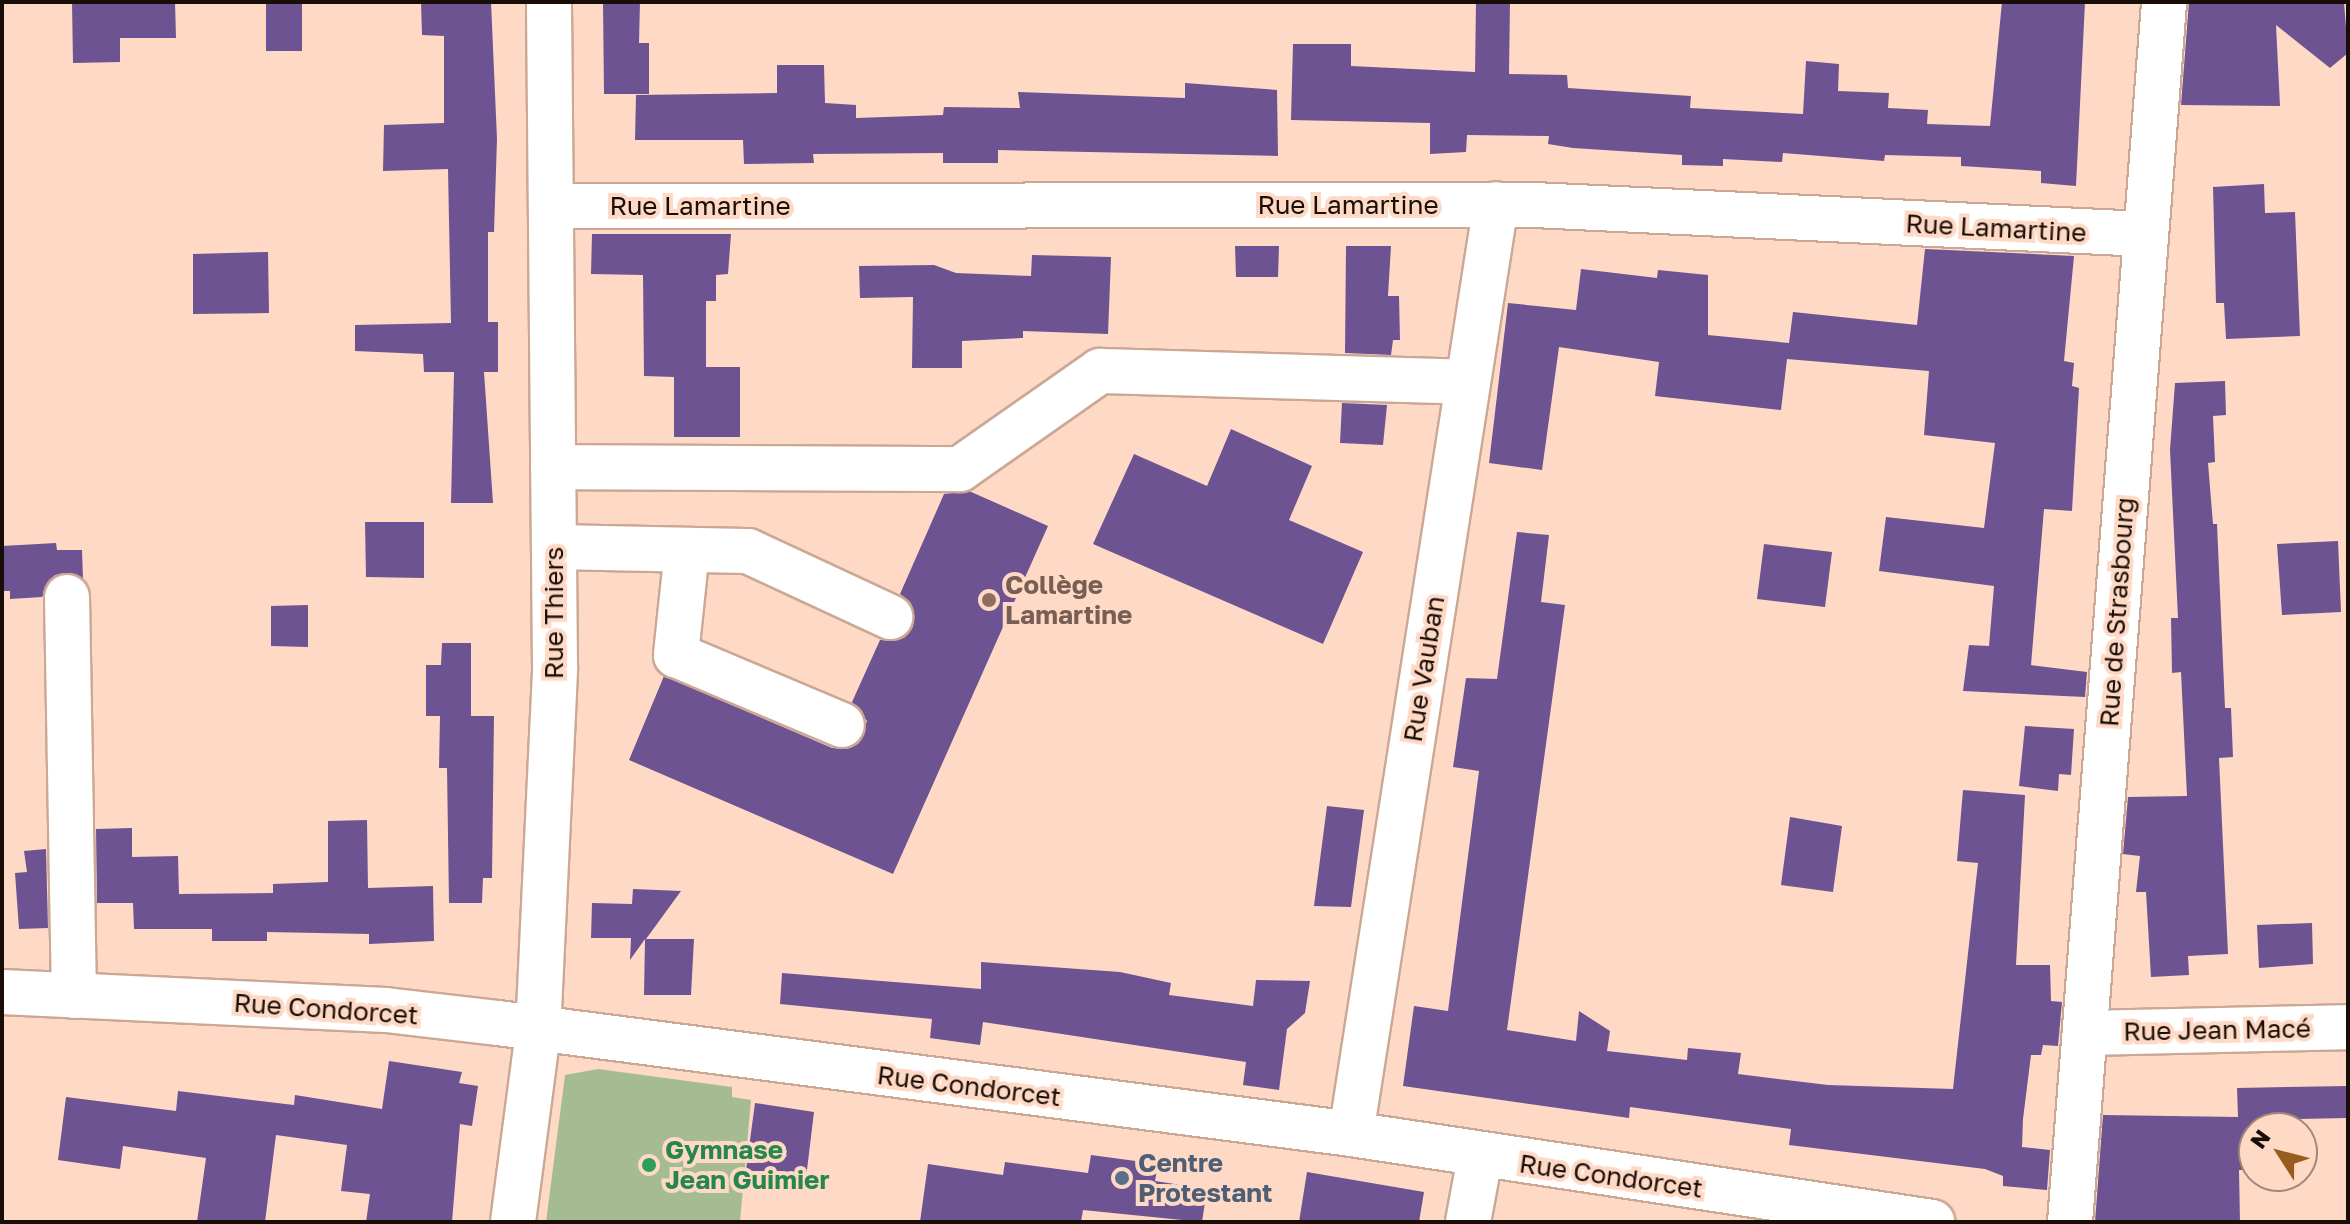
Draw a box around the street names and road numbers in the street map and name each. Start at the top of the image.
street label: Rue Lamartine [1257,189,1439,221]
street label: Rue Lamartine [609,190,791,222]
street label: Rue Lamartine [1905,208,2087,248]
street label: Rue de Strasbourg [2093,496,2141,728]
street label: Rue Thiers [538,547,570,679]
street label: Rue Vauban [1397,594,1451,744]
street label: Rue Condorcet [233,987,419,1031]
street label: Rue Jean Macé [2123,1013,2311,1047]
street label: Rue Condorcet [875,1059,1063,1113]
street label: Rue Condorcet [1517,1148,1705,1204]

